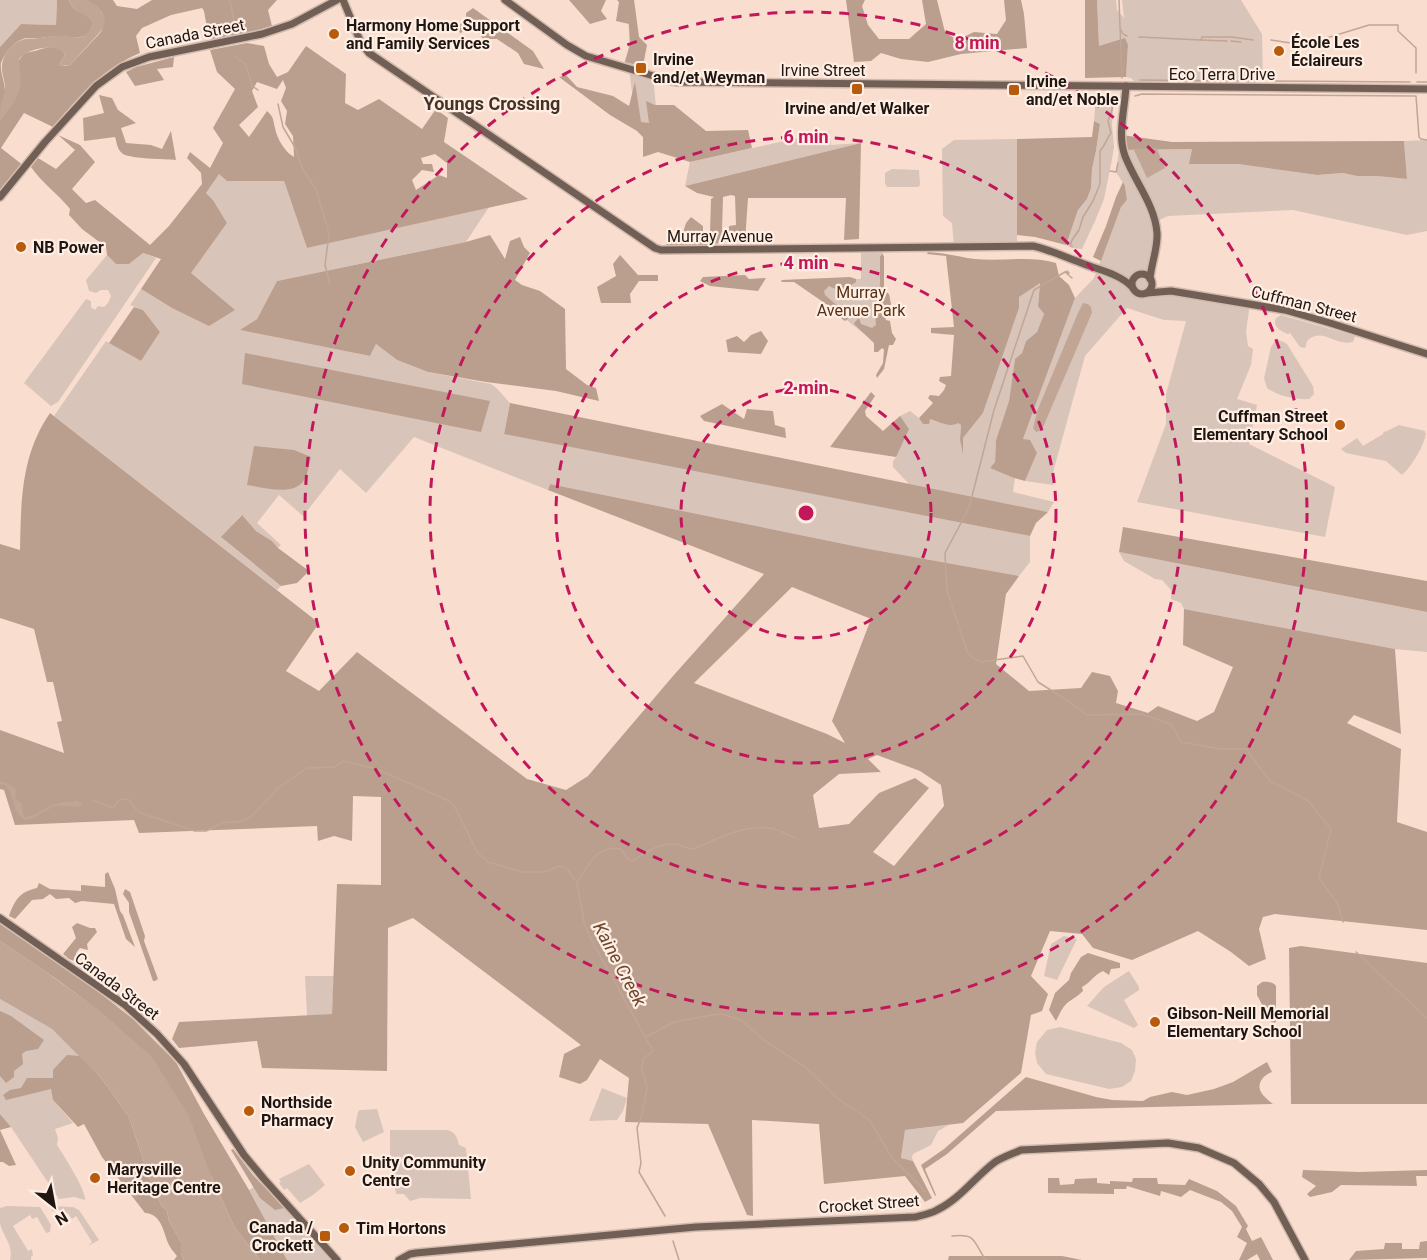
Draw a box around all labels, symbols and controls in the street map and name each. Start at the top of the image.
street label: Canada Street [144,15,246,53]
place label: Harmony Home Support and Family Services [346,16,521,53]
marker: Harmony Home Support and Family Services [327,27,341,41]
text: 8 min [954,32,1000,53]
place label: École Les Éclaireurs [1291,33,1363,70]
marker: École Les Éclaireurs [1272,44,1286,58]
place label: Irvine and/et Weyman [653,50,765,87]
marker: Irvine and/et Weyman [634,61,648,75]
street label: Irvine Street [780,61,866,80]
street label: Eco Terra Drive [1169,65,1275,84]
place label: Irvine and/et Noble [1026,72,1119,109]
marker: Irvine and/et Walker [850,82,864,96]
marker: Irvine and/et Noble [1007,83,1021,97]
district label: Youngs Crossing [424,93,560,114]
place label: Irvine and/et Walker [785,99,929,118]
text: 6 min [783,126,829,147]
street label: Murray Avenue [667,227,773,246]
place label: NB Power [33,238,104,257]
marker: NB Power [14,240,28,254]
text: 4 min [783,252,829,273]
street label: Cuffman Street [1249,282,1359,326]
park label: Murray Avenue Park [817,283,906,320]
text: 2 min [783,377,829,398]
place label: Cuffman Street Elementary School [1193,407,1329,444]
marker: Cuffman Street Elementary School [1333,418,1347,432]
centre of rings [796,503,816,523]
water label: Kaine Creek [589,918,652,1011]
street label: Canada Street [71,948,163,1024]
place label: Gibson-Neill Memorial Elementary School [1167,1004,1329,1041]
marker: Gibson-Neill Memorial Elementary School [1148,1015,1162,1029]
place label: Northside Pharmacy [261,1093,334,1130]
marker: Northside Pharmacy [242,1104,256,1118]
place label: Unity Community Centre [362,1153,487,1190]
place label: Marysville Heritage Centre [107,1160,221,1197]
marker: Unity Community Centre [343,1164,357,1178]
marker: Marysville Heritage Centre [88,1171,102,1185]
north arrow [24,1176,84,1236]
street label: Crocket Street [818,1191,920,1217]
text: N [52,1207,71,1229]
place label: Canada / Crockett [249,1218,314,1255]
place label: Tim Hortons [356,1219,446,1238]
marker: Tim Hortons [337,1221,351,1235]
marker: Canada / Crockett [318,1229,332,1243]

